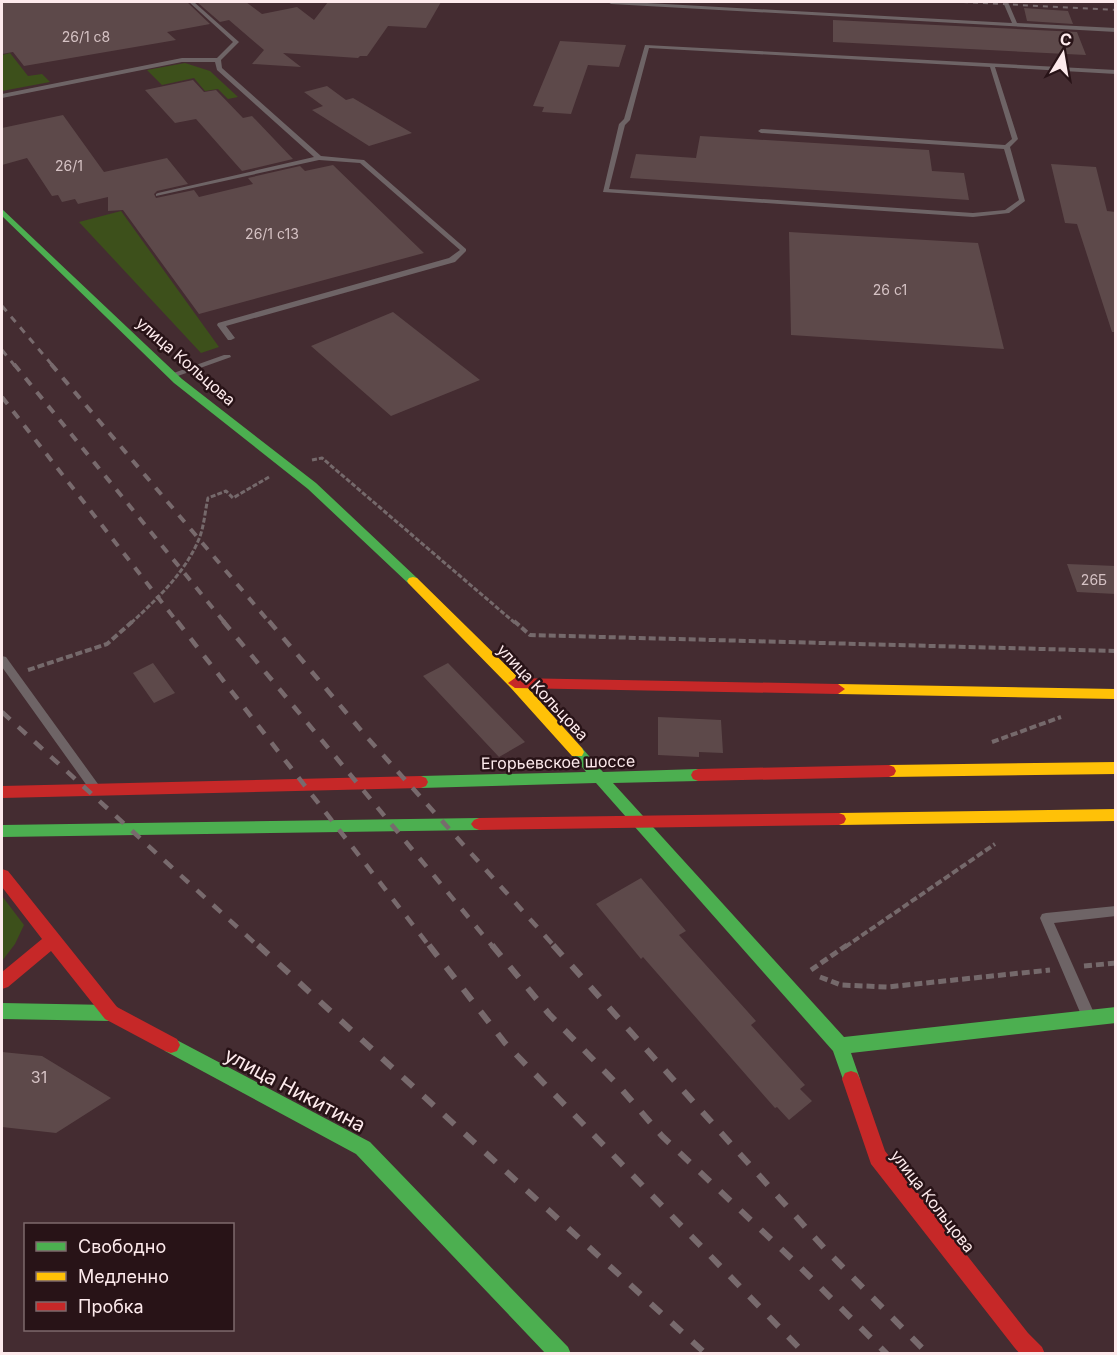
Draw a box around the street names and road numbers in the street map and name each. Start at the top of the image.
street label: улица Кольцова [132,312,240,410]
street label: улица Кольцова [493,639,593,745]
street label: Егорьевское шоссе [481,751,635,773]
street label: улица Никитина [220,1043,370,1137]
street label: улица Кольцова [887,1146,979,1256]

